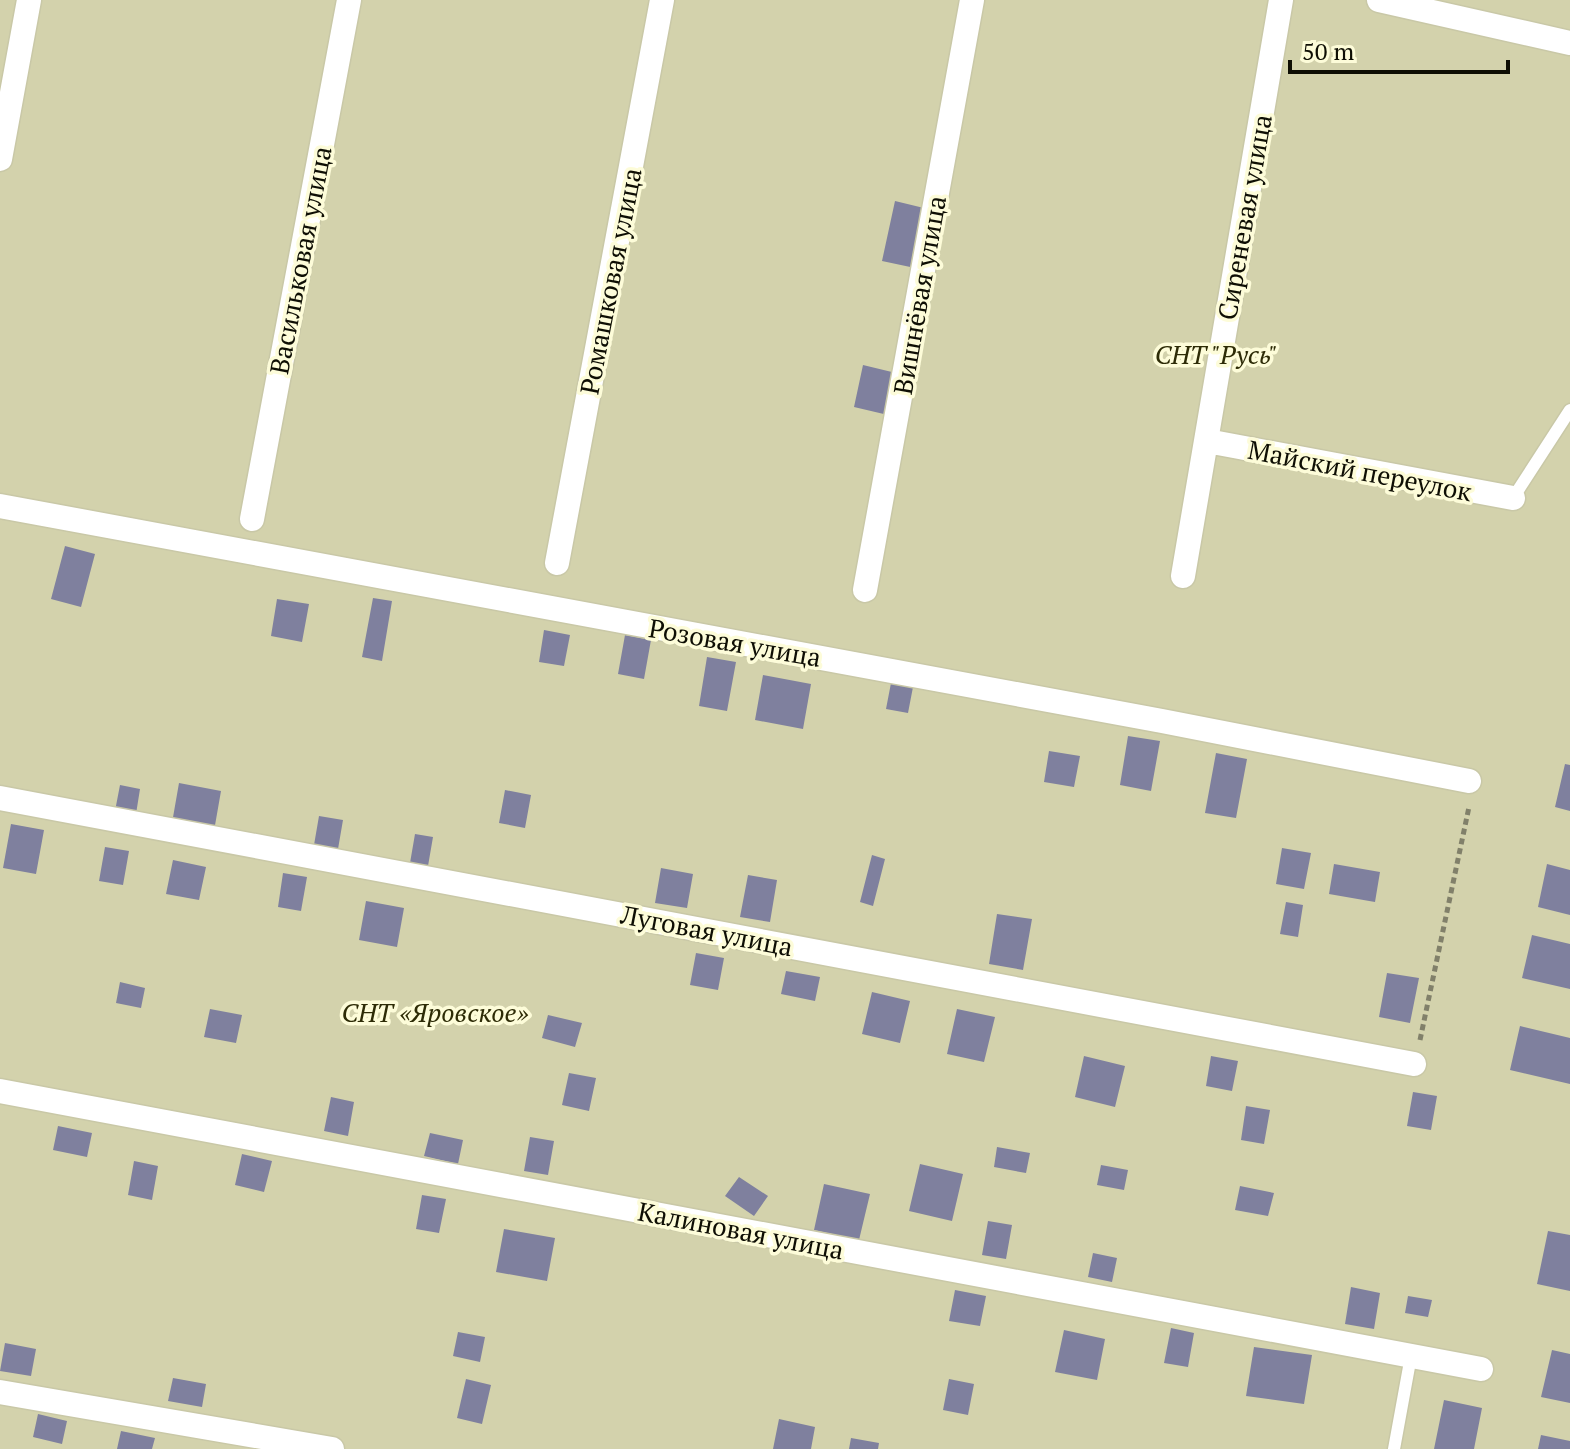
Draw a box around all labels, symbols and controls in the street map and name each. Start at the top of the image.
scale bar [1290,24,1508,74]
text: 50 m [1302,35,1354,67]
street label: Сиреневая улица [1209,112,1279,322]
street label: Васильковая улица [261,143,339,377]
street label: Ромашковая улица [571,165,649,397]
street label: Вишнёвая улица [885,193,953,397]
park label: СНТ "Русь" [1155,337,1277,371]
street label: Майский переулок [1245,432,1476,509]
street label: Розовая улица [646,610,824,674]
street label: Луговая улица [617,896,796,963]
park label: СНТ «Яровское» [342,995,528,1029]
street label: Калиновая улица [635,1193,847,1267]

